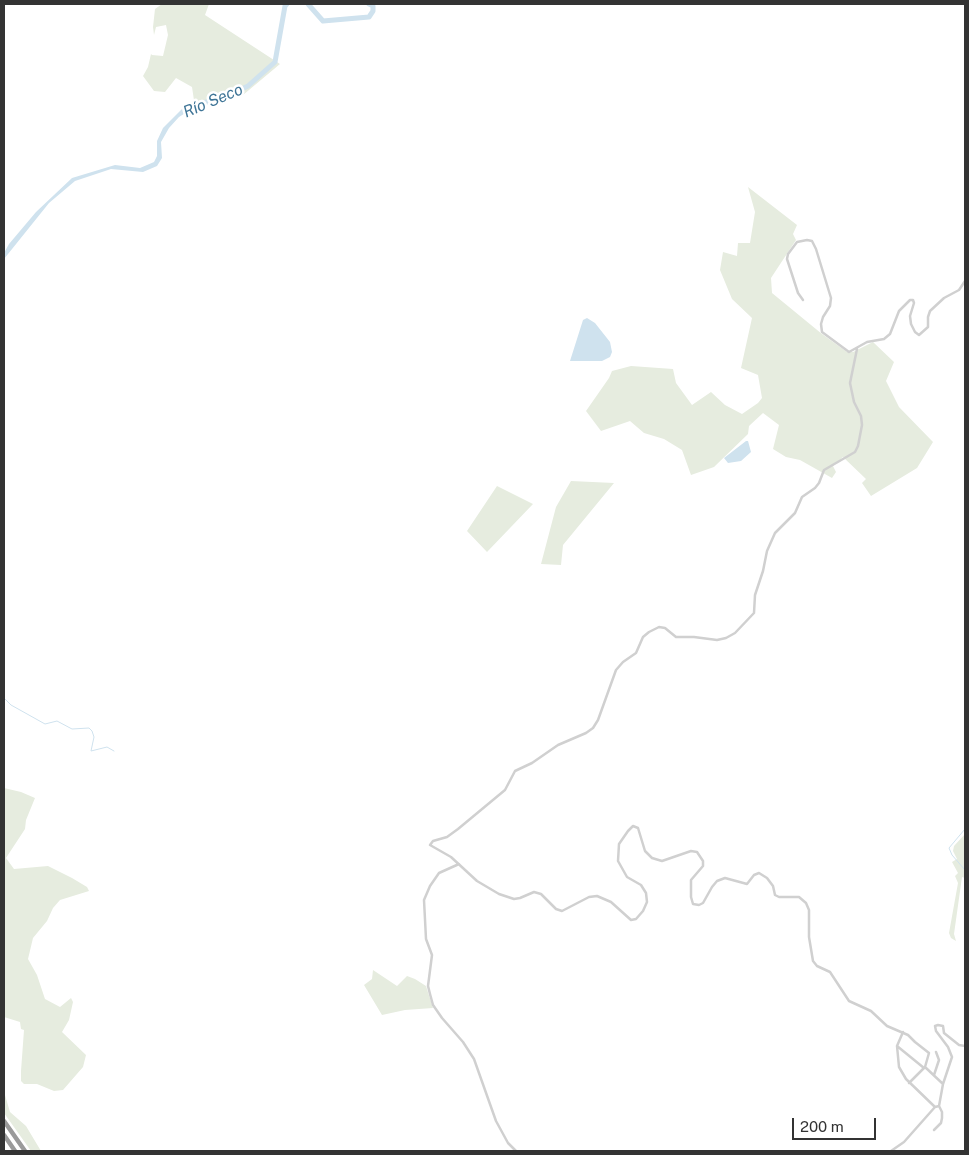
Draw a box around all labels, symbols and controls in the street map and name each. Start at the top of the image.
water label: Río Seco [180,80,246,122]
scale bar [794,1108,878,1140]
text: 200 m [800,1118,844,1135]

